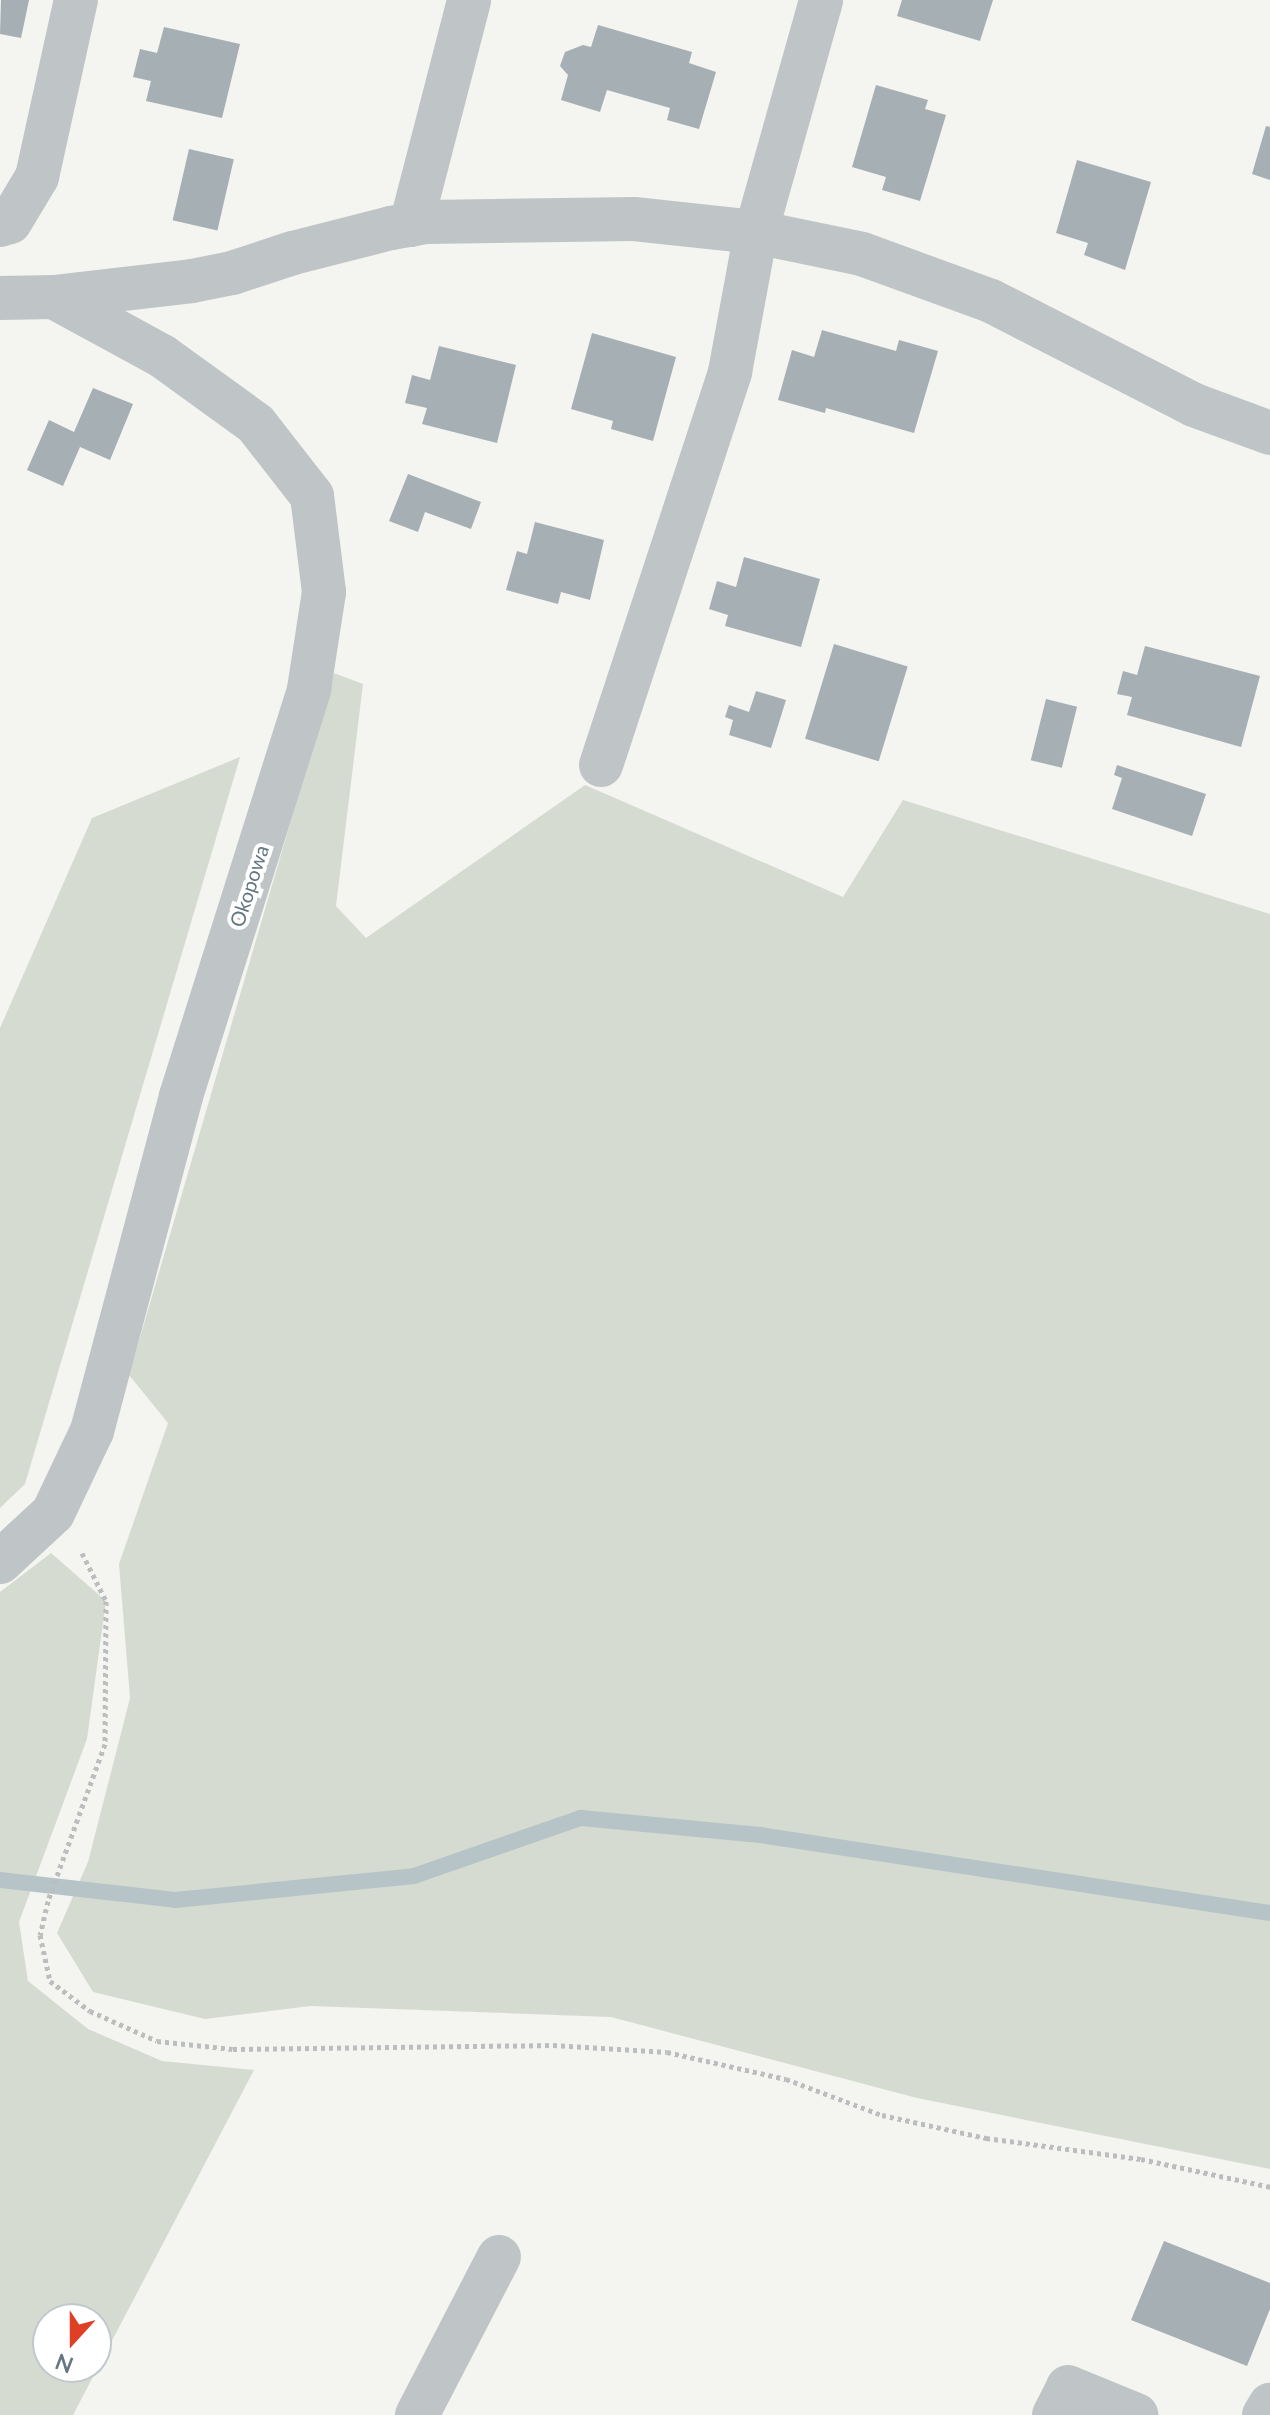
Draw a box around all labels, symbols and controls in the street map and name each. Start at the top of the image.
street label: Okopowa [225,842,273,930]
north arrow [32,2303,112,2383]
text: N [51,2348,77,2380]

